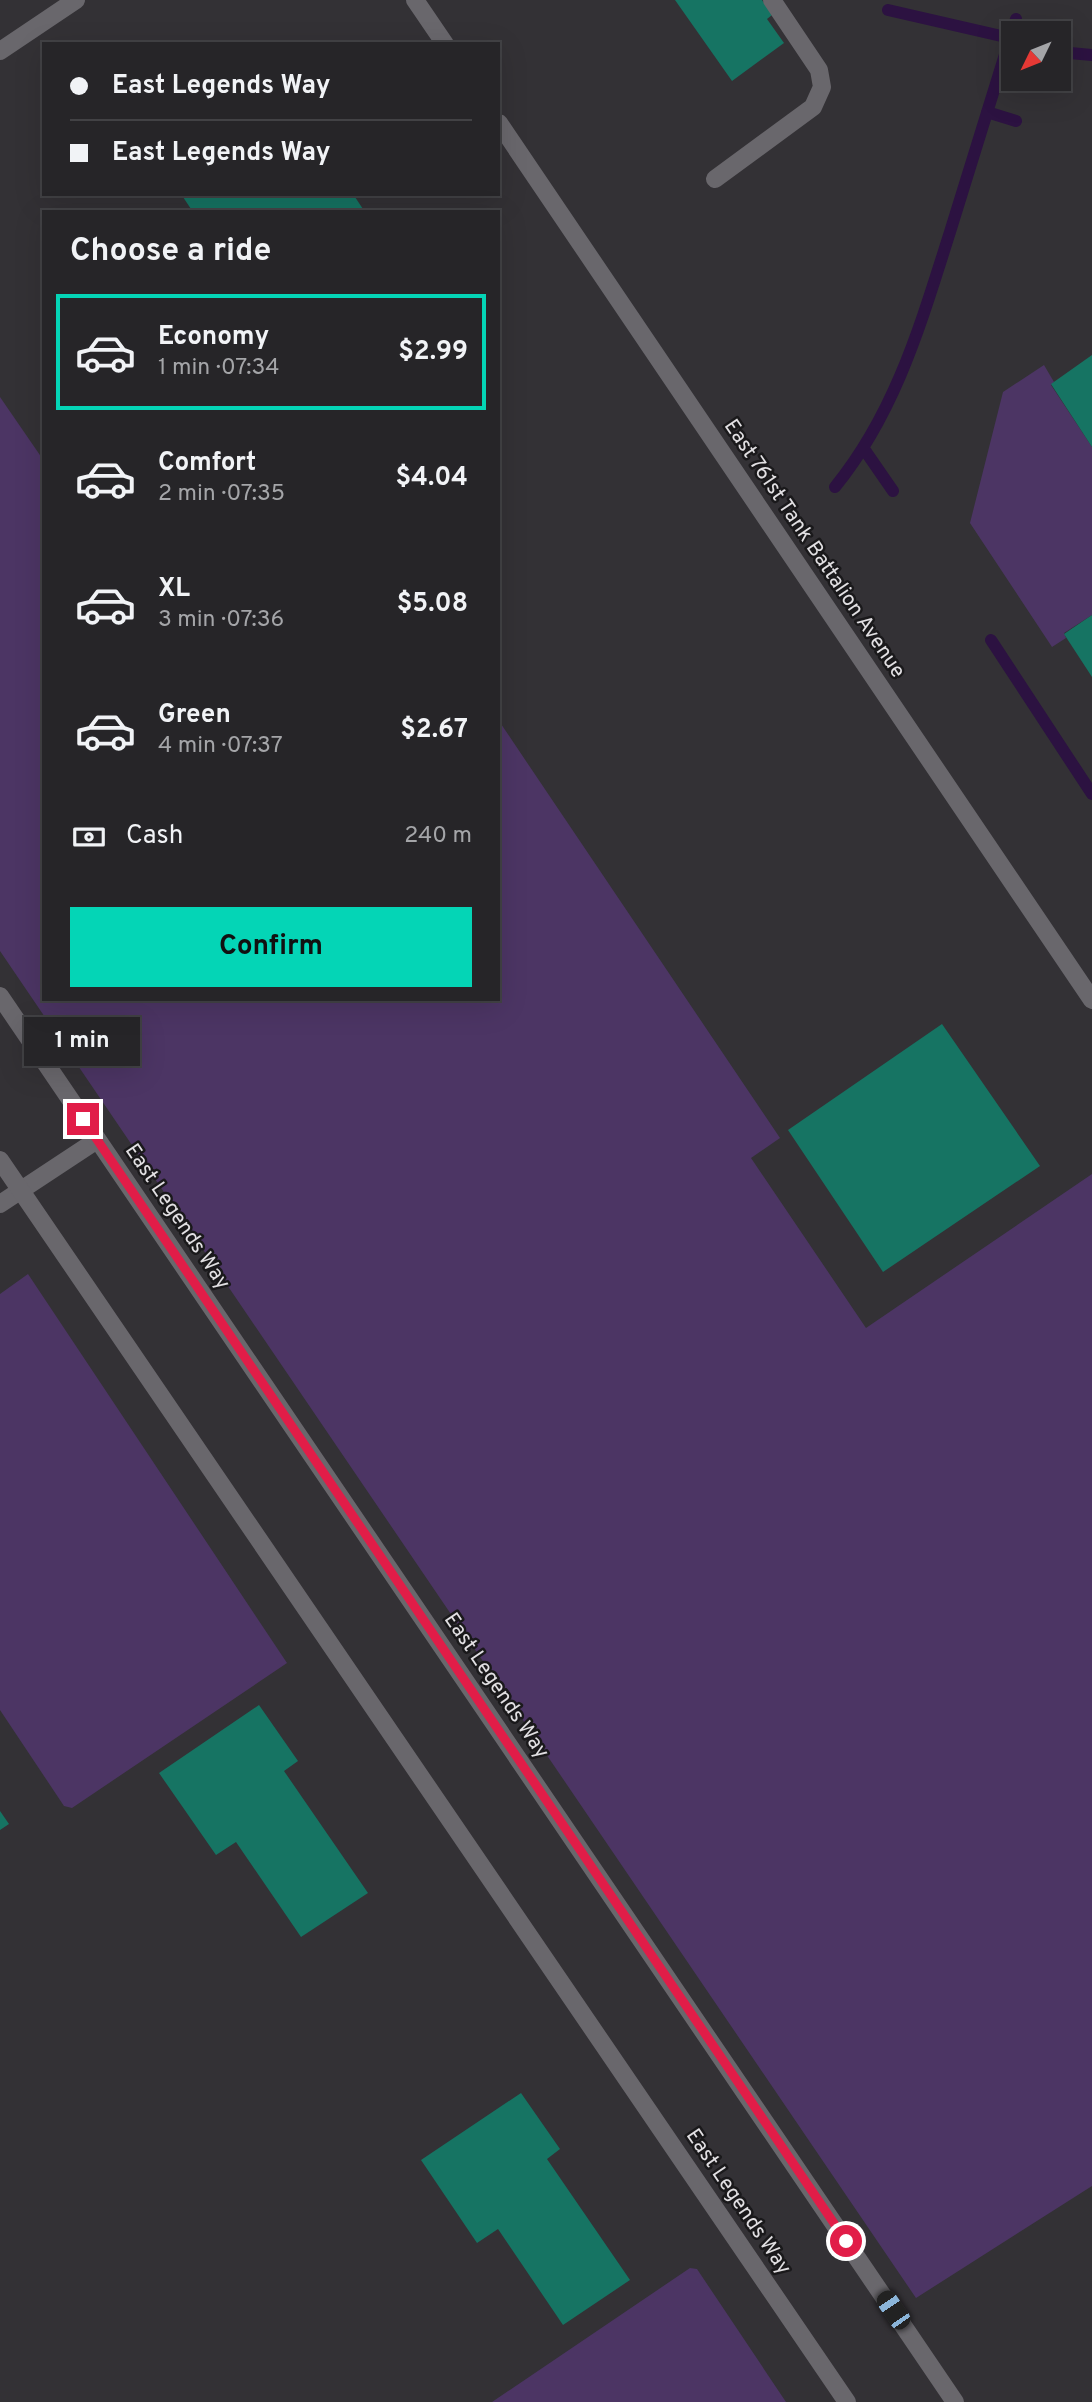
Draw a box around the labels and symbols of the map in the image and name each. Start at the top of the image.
north arrow [1001,21,1071,91]
street label: East 761st Tank Battalion Avenue [717,414,911,684]
callout: 1 min [25,1018,141,1066]
route end [67,1103,99,1135]
street label: East Legends Way [118,1139,236,1295]
street label: East Legends Way [437,1608,555,1764]
street label: East Legends Way [679,2124,797,2280]
route start [830,2225,862,2257]
car [873,2287,914,2333]

